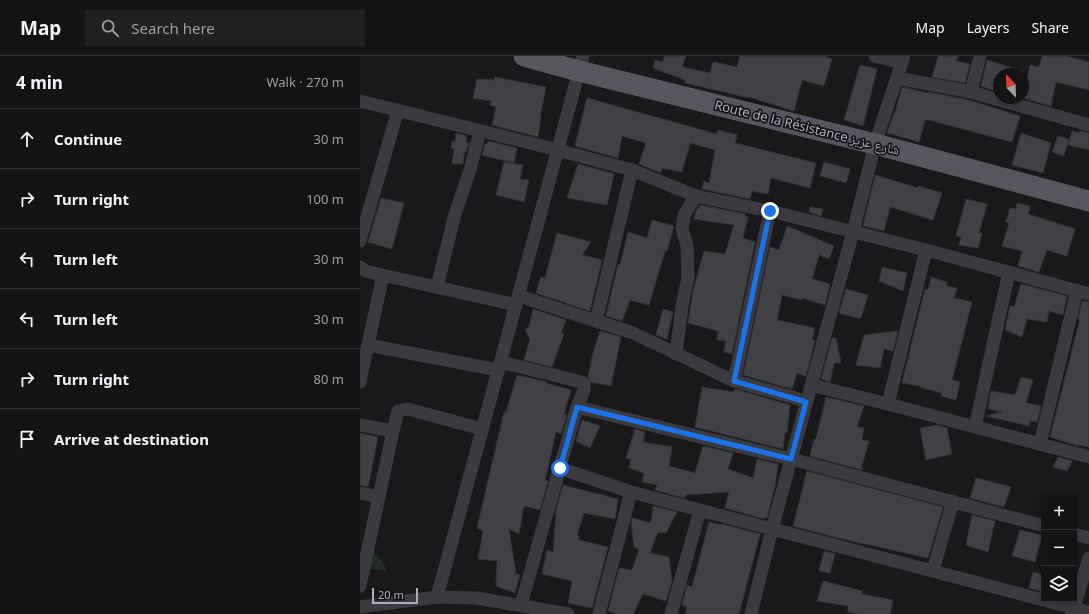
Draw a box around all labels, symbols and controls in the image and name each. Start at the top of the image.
search box [85,10,365,46]
text: Map [20,15,61,41]
icon: search [99,17,121,39]
text: Search here [131,18,215,38]
text: Map [916,18,945,37]
text: Layers [967,18,1009,37]
text: Share [1031,18,1069,37]
north arrow [993,68,1029,104]
text: 4 min [16,71,63,94]
text: Walk · 270 m [266,73,344,91]
street label: Route de la Résistance شارع عزيز [712,95,901,160]
icon: ahead [16,128,38,150]
text: Continue [54,129,122,149]
text: 30 m [314,130,344,148]
icon: right [16,188,38,210]
text: Turn right [54,189,129,209]
text: 100 m [306,190,344,208]
route end [761,202,779,220]
icon: left [16,248,38,270]
text: Turn left [54,249,118,269]
text: 30 m [314,250,344,268]
icon: left [16,308,38,330]
text: Turn left [54,309,118,329]
text: 30 m [314,310,344,328]
icon: right [16,368,38,390]
text: Turn right [54,369,129,389]
text: 80 m [314,370,344,388]
icon: arrive [16,428,38,450]
text: Arrive at destination [54,429,209,449]
route start [551,459,569,477]
map controls [1041,494,1077,602]
button: + [1041,494,1077,530]
button: − [1041,530,1077,566]
button: layers [1041,566,1077,602]
scale bar [372,586,418,605]
text: 20 m [378,587,404,602]

